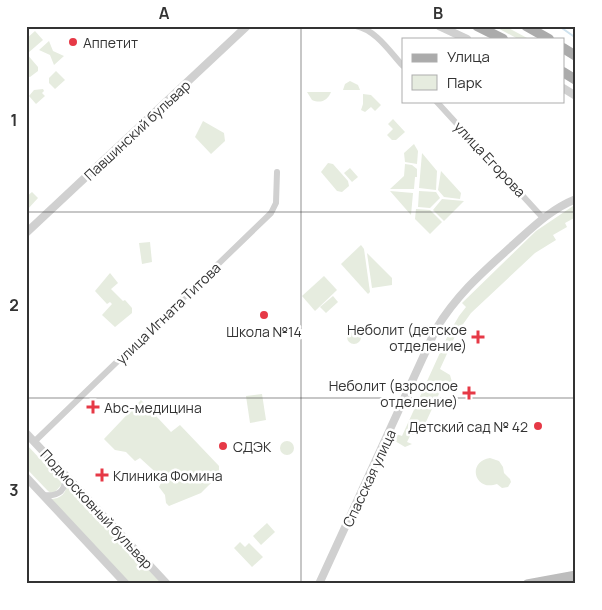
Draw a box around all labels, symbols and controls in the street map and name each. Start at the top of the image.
text: A [159,2,170,24]
text: B [433,2,443,24]
place label: Аппетит [83,33,138,52]
marker: Аппетит [67,36,79,48]
legend [402,38,564,102]
text: Улица [447,46,490,67]
text: Парк [447,72,483,93]
street label: Павшинский бульвар [80,76,194,184]
text: 1 [10,109,18,131]
street label: улица Егорова [450,117,530,201]
street label: улица Игната Титова [112,258,224,368]
text: 2 [9,294,19,316]
marker: Школа №14 [258,309,270,321]
place label: Неболит (детское отделение) [347,320,467,355]
place label: Школа №14 [226,322,302,341]
marker: Неболит (детское отделение) [471,330,485,344]
place label: Неболит (взрослое отделение) [329,376,458,411]
marker: Неболит (взрослое отделение) [462,386,476,400]
place label: Abc-медицина [104,398,202,417]
marker: Abc-медицина [86,400,100,414]
place label: Детский сад № 42 [408,417,528,436]
marker: Детский сад № 42 [532,420,544,432]
street label: Спасская улица [338,426,400,530]
place label: СДЭК [233,437,272,456]
marker: СДЭК [217,440,229,452]
street label: Подмосковный бульвар [37,445,157,573]
place label: Клиника Фомина [113,466,222,485]
marker: Клиника Фомина [95,468,109,482]
text: 3 [9,479,19,501]

